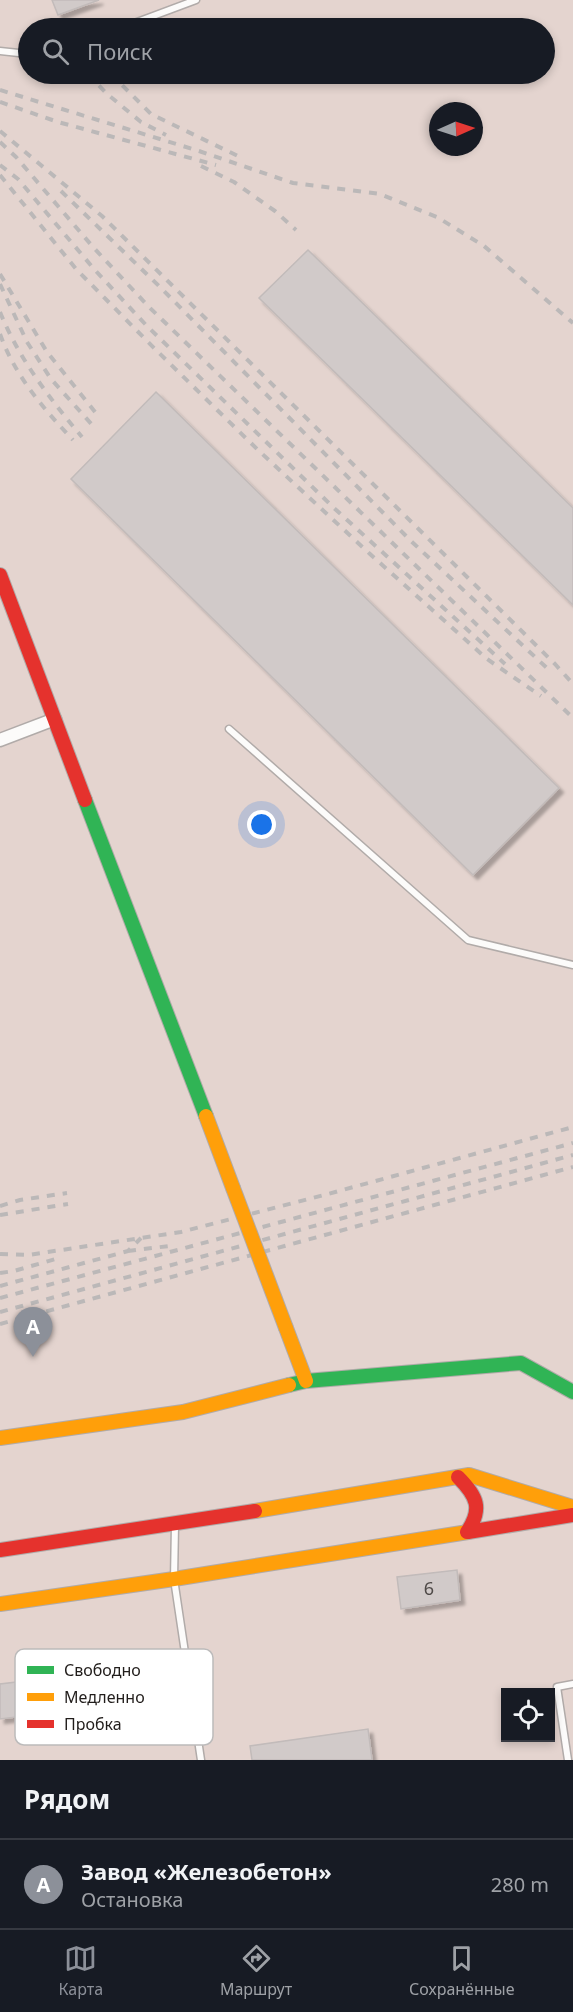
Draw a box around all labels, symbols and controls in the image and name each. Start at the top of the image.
search box [18,18,555,84]
icon: search [39,35,72,68]
text: Поиск [87,36,152,66]
north arrow [429,102,483,156]
your location [247,810,276,839]
pin: A [14,1308,52,1357]
house number: 6 [424,1576,434,1600]
legend [15,1649,213,1745]
text: Свободно [64,1659,141,1681]
text: Медленно [64,1686,145,1708]
map controls [501,1688,555,1742]
button: locate [501,1688,555,1742]
text: Пробка [64,1713,122,1735]
text: Рядом [24,1781,110,1817]
text: Завод «Железобетон» [81,1856,332,1886]
text: A [37,1871,50,1898]
text: 280 m [491,1871,549,1898]
text: Остановка [81,1886,183,1913]
tab: Карта [58,1942,103,2000]
tab: Маршрут [220,1942,292,2000]
tab: Сохранённые [409,1942,515,2000]

